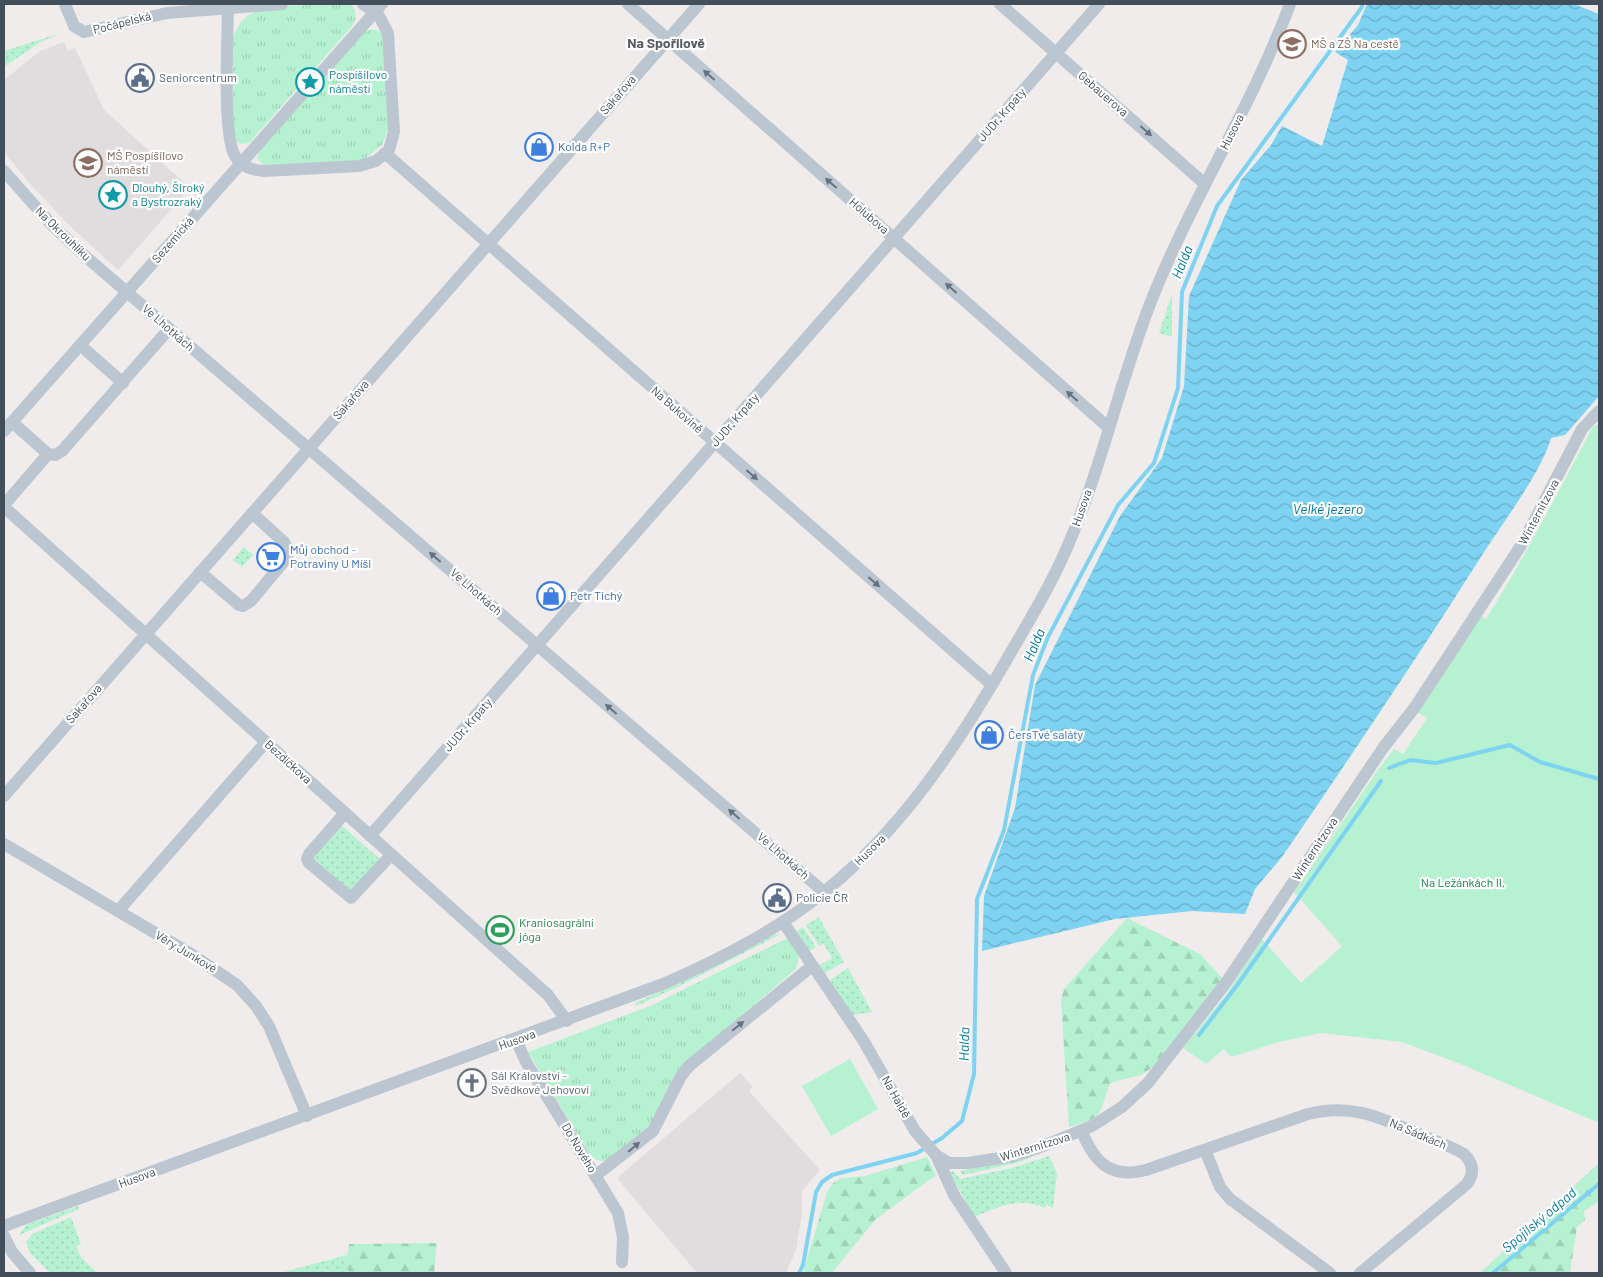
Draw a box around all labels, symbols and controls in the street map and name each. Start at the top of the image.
street label: Počápelská [91,8,152,36]
school or university icon: MŠ a ZŠ Na cestě [1277,29,1307,59]
district label: Na Spořilově [627,34,705,51]
place label: MŠ a ZŠ Na cestě [1311,36,1399,50]
public building icon: Seniorcentrum [125,63,155,93]
place icon: Pospíšilovo náměstí [295,67,325,97]
place label: Pospíšilovo náměstí [329,67,387,95]
street label: Gebauerova [1076,68,1131,119]
place label: Seniorcentrum [159,70,237,84]
one-way arrow [703,70,716,81]
street label: Sakařova [596,72,638,117]
street label: JUDr. Krpaty [974,84,1029,144]
street label: Husova [1216,111,1246,152]
one-way arrow [1139,126,1152,137]
shop icon: Kolda R+P [524,132,554,162]
place label: Kolda R+P [558,139,610,153]
school or university icon: MŠ Pospíšilovo náměstí [73,148,103,178]
place label: MŠ Pospíšilovo náměstí [107,148,183,176]
one-way arrow [826,177,838,189]
place icon: Dlouhý, Široký a Bystrozraký [98,180,128,210]
place label: Dlouhý, Široký a Bystrozraký [132,180,205,208]
street label: Holubova [847,194,892,236]
street label: Na Okrouhlíku [33,203,94,263]
street label: Sezemická [148,213,196,265]
water label: Halda [1167,243,1196,281]
one-way arrow [945,282,957,294]
street label: Ve Lhotkách [140,301,197,354]
street label: Sakařova [329,377,371,422]
street label: Na Bukovině [649,383,706,436]
street label: JUDr. Krpaty [707,389,762,449]
one-way arrow [1066,390,1079,401]
one-way arrow [745,469,758,480]
street label: Winternitzova [1515,476,1561,547]
street label: Husova [1068,487,1094,528]
water label: Velké jezero [1293,500,1363,517]
supermarket icon: Můj obchod - Potraviny U Míši [256,542,286,572]
place label: Můj obchod - Potraviny U Míši [290,542,371,570]
one-way arrow [429,551,441,563]
street label: Ve Lhotkách [448,565,505,618]
one-way arrow [867,576,879,588]
shop icon: Petr Tichý [536,581,566,611]
place label: Petr Tichý [570,588,623,602]
water label: Halda [1019,626,1048,664]
street label: Sakařova [62,681,104,726]
street label: JUDr. Krpaty [440,694,495,754]
one-way arrow [605,703,618,714]
shop icon: ČersTvé saláty [974,720,1004,750]
place label: ČersTvé saláty [1008,727,1084,741]
street label: Bezdíčkova [262,737,315,786]
one-way arrow [728,809,741,820]
street label: Winternitzova [1289,814,1340,883]
street label: Ve Lhotkách [755,829,812,882]
street label: Husova [851,831,888,868]
park label: Na Ležánkách II. [1421,875,1505,889]
public building icon: Policie ČR [762,883,792,913]
place label: Policie ČR [796,890,848,904]
sports icon: Kraniosagrální jóga [485,915,515,945]
place label: Kraniosagrální jóga [518,915,594,943]
street label: Věry Junkové [153,927,220,975]
one-way arrow [731,1020,744,1031]
street label: Husova [496,1026,537,1052]
water label: Halda [955,1027,972,1061]
church icon: Sál Království - Svědkové Jehovovi [457,1068,487,1098]
place label: Sál Království - Svědkové Jehovovi [491,1068,589,1096]
street label: Na Haldě [880,1073,914,1120]
street label: Na Sádkách [1388,1115,1449,1151]
street label: Do Nového [560,1120,600,1175]
street label: Winternitzova [998,1129,1071,1163]
one-way arrow [627,1141,640,1152]
street label: Husova [116,1164,157,1190]
water label: Spojilský odpad [1498,1183,1580,1256]

